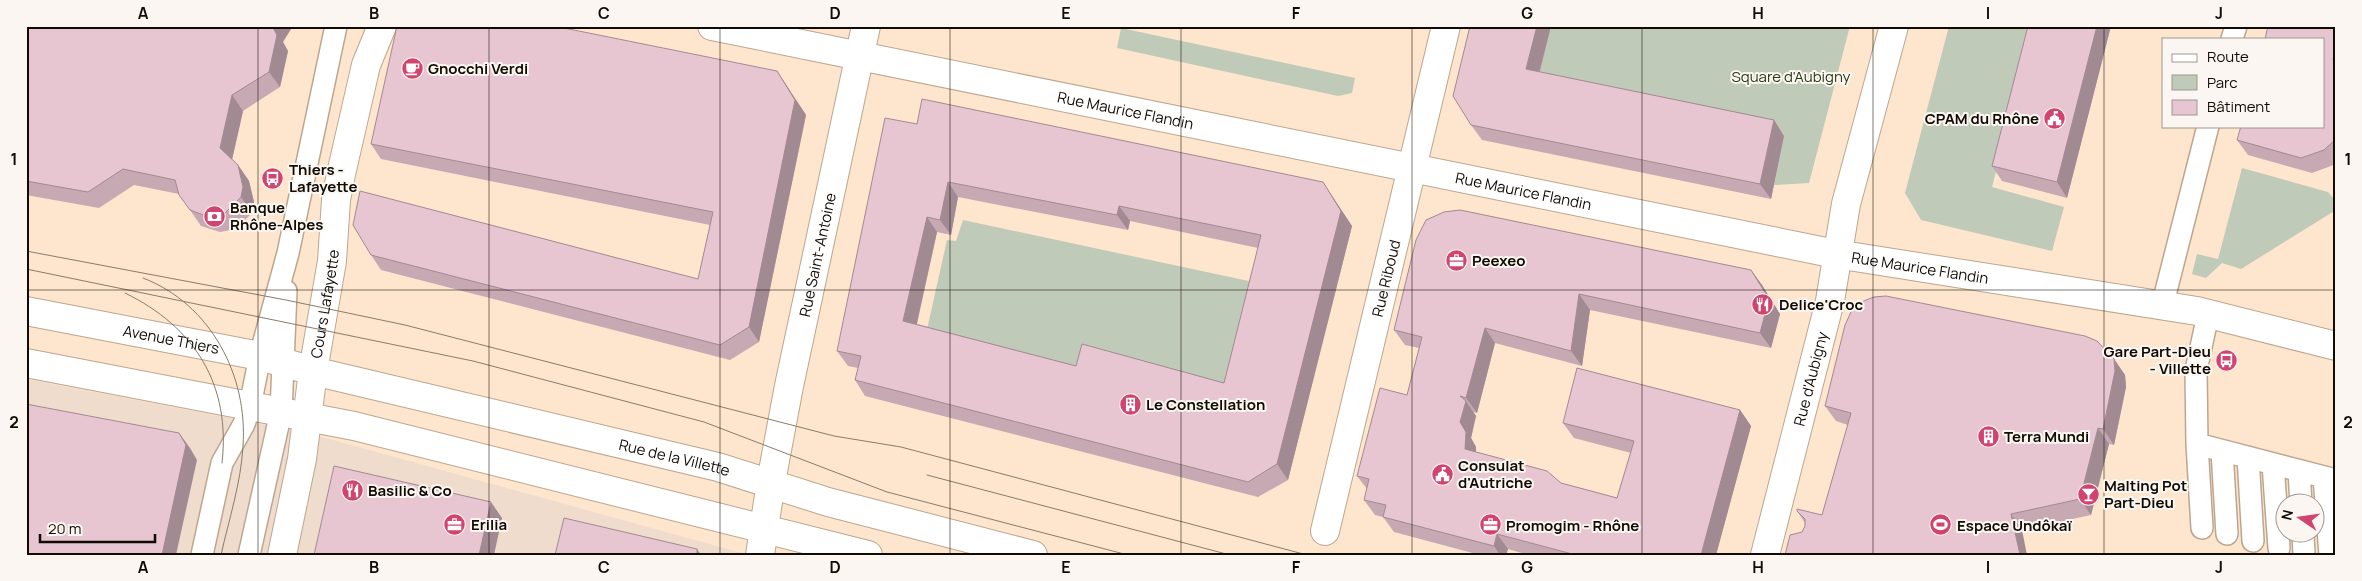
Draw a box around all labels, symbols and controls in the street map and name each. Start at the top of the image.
text: A [138,2,149,24]
text: B [369,2,379,24]
text: C [598,2,610,24]
text: D [829,2,841,24]
text: E [1061,2,1071,24]
text: F [1292,2,1301,24]
text: G [1521,2,1533,24]
text: H [1752,2,1764,24]
text: I [1986,2,1990,24]
text: J [2215,2,2223,24]
legend [2162,38,2324,128]
text: Route [2207,46,2249,67]
cafe icon: Gnocchi Verdi [400,56,424,80]
place label: Gnocchi Verdi [428,58,528,79]
park label: Square d'Aubigny [1732,66,1851,87]
text: Parc [2207,72,2238,93]
street label: Rue Maurice Flandin [1056,86,1196,134]
text: Bâtiment [2207,96,2270,117]
public building icon: CPAM du Rhône [2043,106,2067,130]
place label: CPAM du Rhône [1925,108,2039,129]
text: 1 [10,148,18,170]
text: 1 [2344,148,2352,170]
place label: Thiers - Lafayette [289,159,358,197]
bus stop icon: Thiers - Lafayette [261,166,285,190]
street label: Rue Maurice Flandin [1454,167,1593,215]
street label: Rue Saint-Antoine [794,190,841,319]
place label: Banque Rhône-Alpes [230,197,324,235]
bank icon: Banque Rhône-Alpes [202,204,226,228]
street label: Rue Riboud [1366,237,1405,319]
street label: Rue Maurice Flandin [1850,246,1990,288]
office icon: Peexeo [1444,248,1468,272]
street label: Cours Lafayette [305,249,343,360]
place label: Peexeo [1472,250,1526,271]
restaurant icon: Delice'Croc [1751,292,1775,316]
place label: Delice'Croc [1779,294,1863,315]
street label: Avenue Thiers [121,319,221,358]
street label: Rue d'Aubigny [1788,329,1832,428]
place label: Gare Part-Dieu - Villette [2104,341,2211,379]
bus stop icon: Gare Part-Dieu - Villette [2215,348,2239,372]
building icon: Le Constellation [1118,392,1142,416]
place label: Le Constellation [1146,394,1265,415]
text: 2 [9,411,19,433]
text: 2 [2343,411,2353,433]
building icon: Terra Mundi [1976,424,2000,448]
place label: Terra Mundi [2004,426,2089,447]
street label: Rue de la Villette [617,433,733,481]
place label: Consulat d'Autriche [1458,455,1533,493]
public building icon: Consulat d'Autriche [1430,462,1454,486]
place label: Malting Pot Part-Dieu [2104,475,2187,513]
restaurant icon: Basilic & Co [340,478,364,502]
place label: Basilic & Co [368,480,452,501]
bar icon: Malting Pot Part-Dieu [2076,482,2100,506]
north arrow [2274,494,2324,544]
text: N [2276,508,2297,522]
scale bar [40,511,155,543]
office icon: Erilia [443,512,467,536]
office icon: Promogim - Rhône [1478,513,1502,537]
sports icon: Espace Undôkaï [1929,513,1953,537]
place label: Erilia [471,514,507,535]
place label: Promogim - Rhône [1506,515,1639,536]
place label: Espace Undôkaï [1957,515,2073,536]
text: 20 m [48,518,81,539]
text: A [138,556,149,578]
text: B [369,556,379,578]
text: C [598,556,610,578]
text: D [829,556,841,578]
text: E [1061,556,1071,578]
text: F [1292,556,1301,578]
text: G [1521,556,1533,578]
text: H [1752,556,1764,578]
text: I [1986,556,1990,578]
text: J [2215,556,2223,578]

